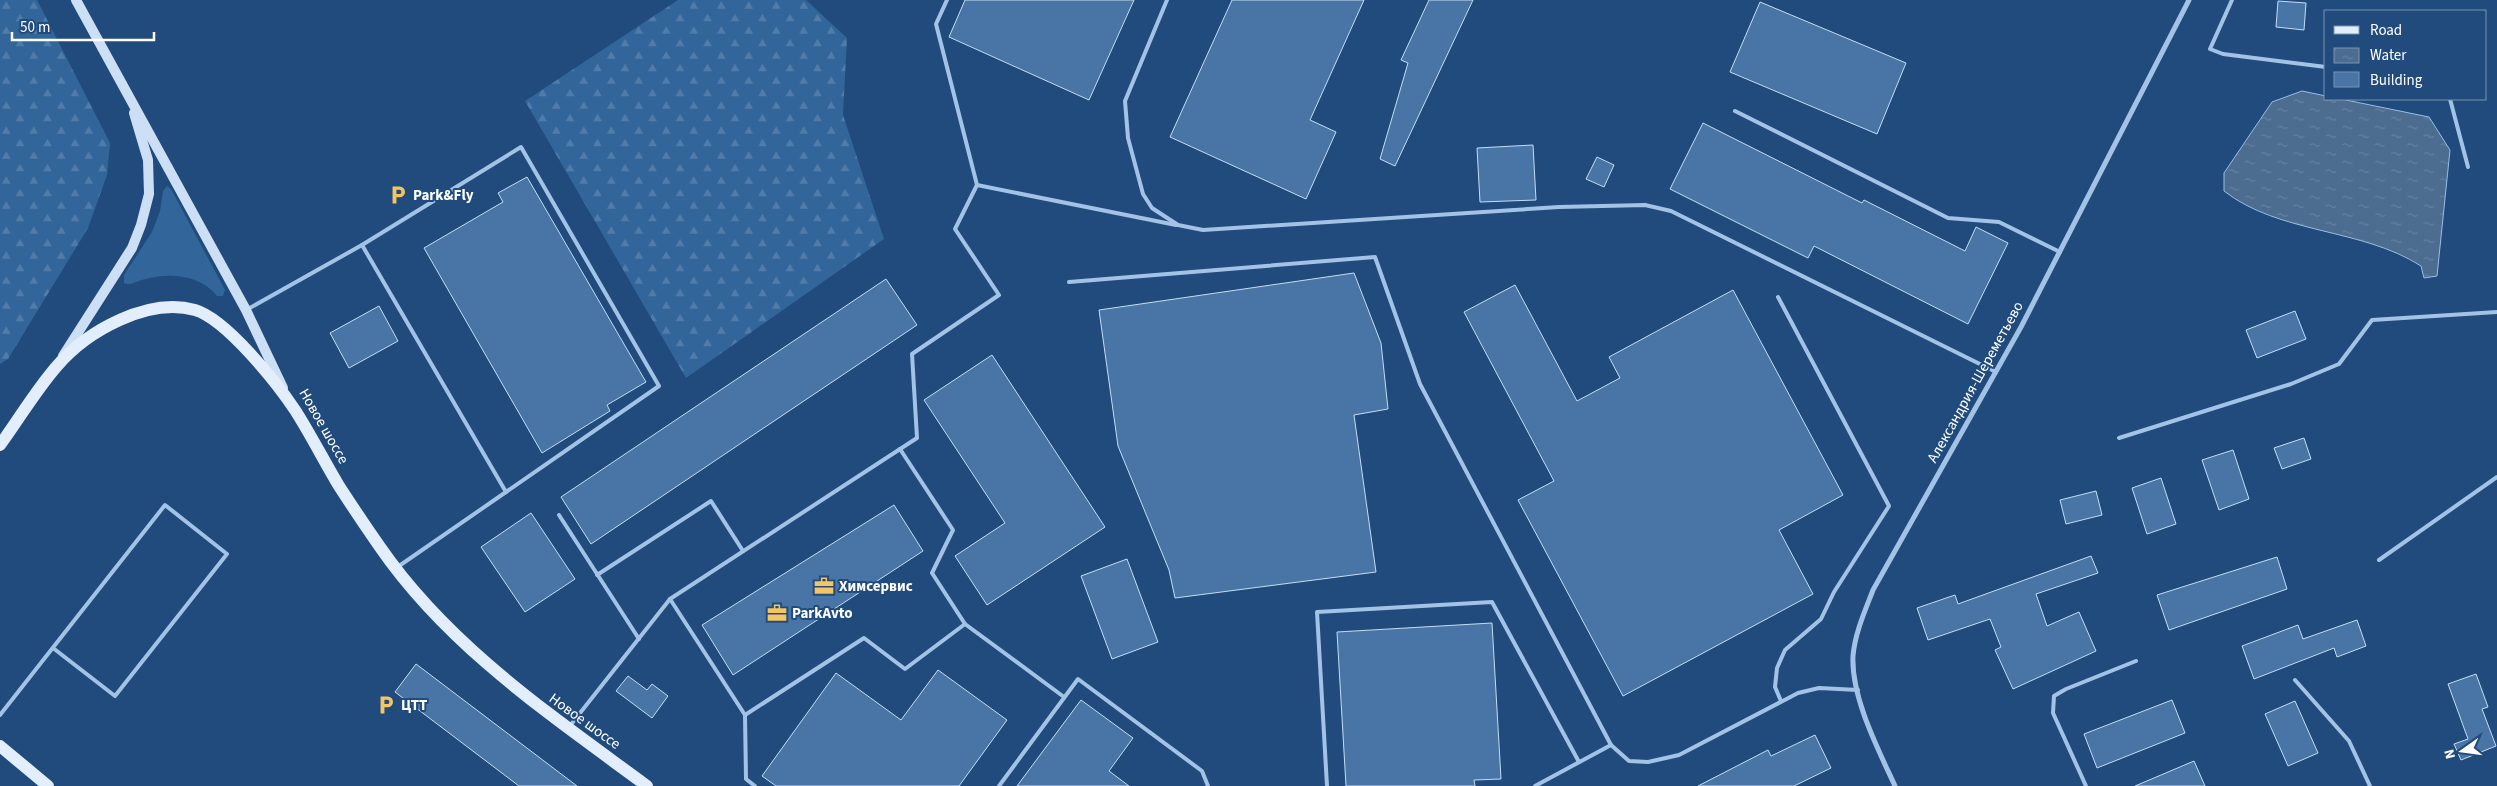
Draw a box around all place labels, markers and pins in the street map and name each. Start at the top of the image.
parking icon: Park&Fly [387,184,409,206]
place label: Park&Fly [413,185,474,206]
office icon: Химсервис [813,575,835,597]
place label: Химсервис [839,576,913,597]
office icon: ParkAvto [766,602,788,624]
place label: ParkAvto [792,603,853,624]
parking icon: ЦТТ [375,694,397,716]
place label: ЦТТ [401,695,427,716]

